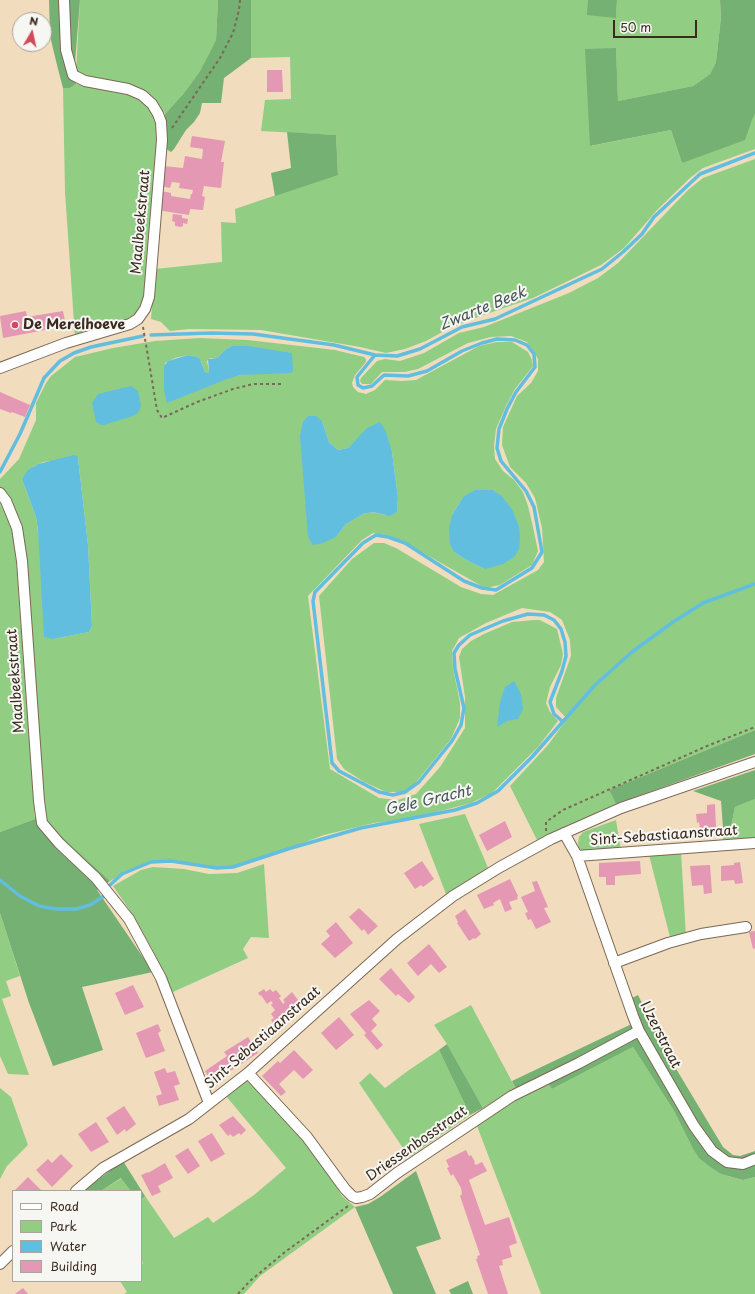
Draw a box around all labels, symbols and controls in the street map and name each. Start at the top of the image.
north arrow [12,12,52,52]
text: N [28,12,39,30]
scale bar [615,12,699,38]
text: 50 m [620,18,651,36]
street label: Maalbeekstraat [128,169,154,275]
water label: Zwarte Beek [437,283,529,335]
place label: De Merelhoeve [23,317,125,333]
marker: De Merelhoeve [10,320,20,330]
street label: Maalbeekstraat [4,628,28,734]
water label: Gele Gracht [383,782,473,820]
street label: Sint-Sebastiaanstraat [590,822,738,850]
street label: Sint-Sebastiaanstraat [202,983,324,1093]
street label: IJzerstraat [636,999,684,1071]
street label: Driessenbosstraat [363,1103,471,1185]
legend [12,1190,142,1282]
text: Road [50,1197,79,1215]
text: Park [50,1217,77,1235]
text: Water [50,1237,86,1255]
text: Building [50,1257,97,1275]

